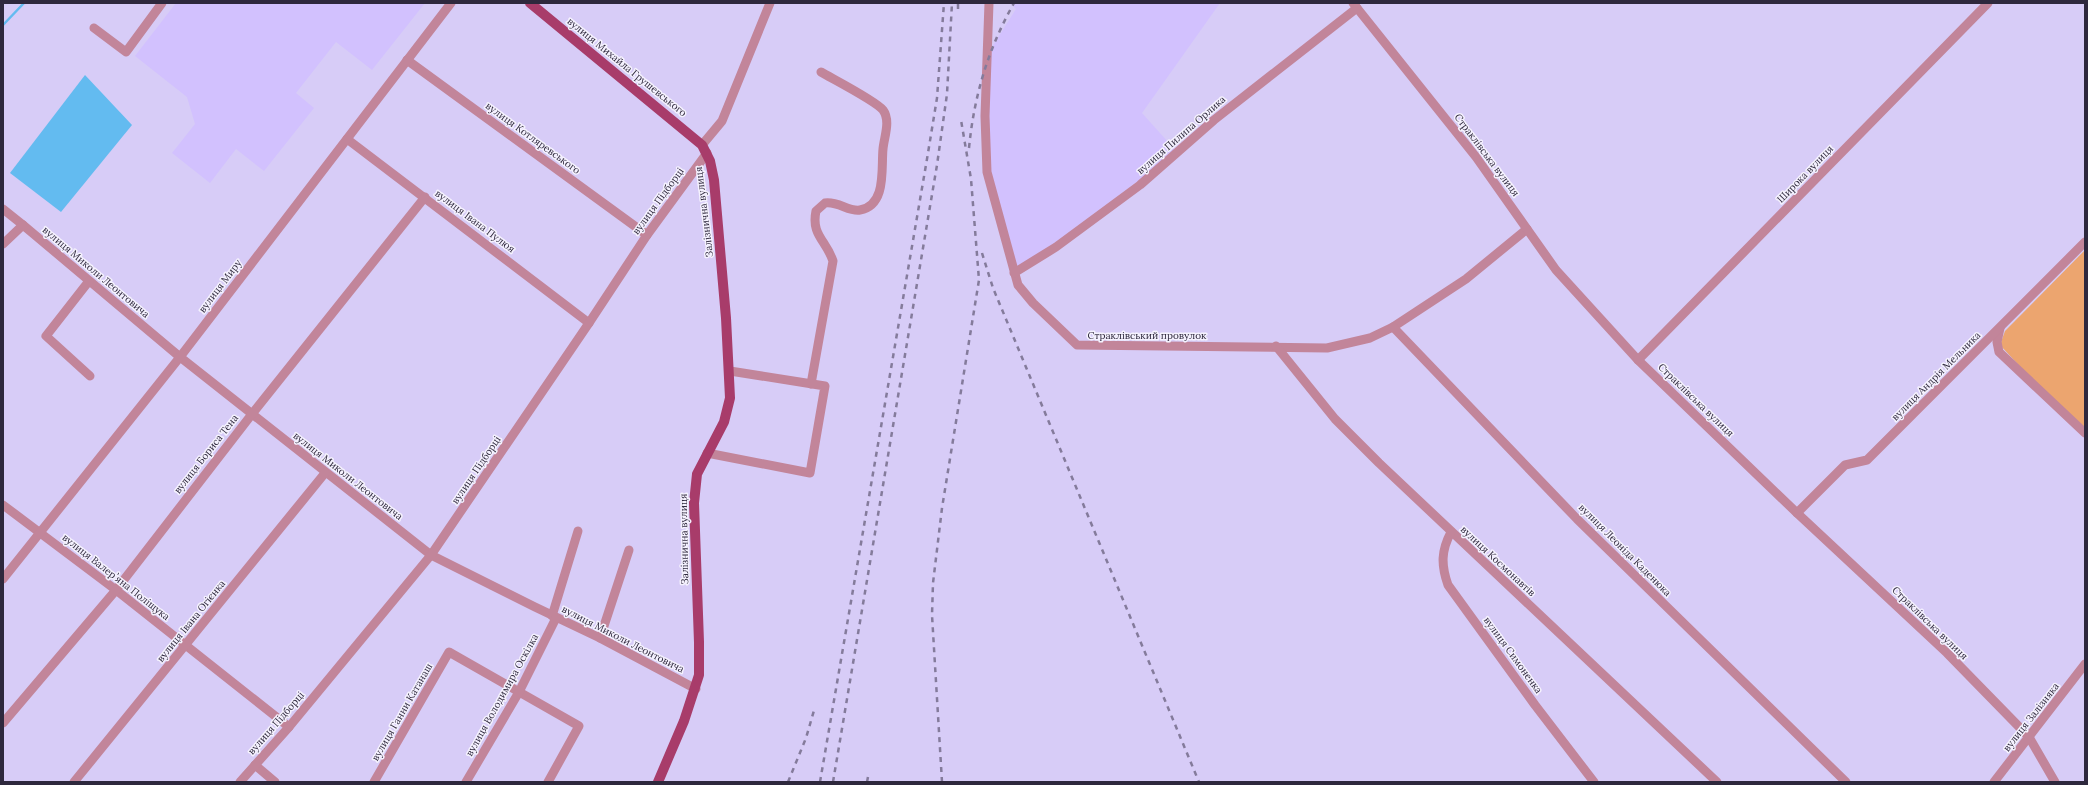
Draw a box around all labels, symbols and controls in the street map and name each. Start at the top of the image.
street label: вулиця Михайла Грушевського [565,15,690,119]
street label: вулиця Пилипа Орлика [1134,93,1228,177]
street label: вулиця Котляревського [483,99,583,177]
street label: Страклівська вулиця [1452,111,1522,199]
street label: Широка вулиця [1774,142,1836,206]
street label: вулиця Підборці [629,165,687,237]
street label: Залізнична вулиця [692,166,716,258]
street label: вулиця Івана Пулюя [432,187,518,255]
street label: вулиця Миколи Леонтовича [40,223,152,321]
street label: вулиця Миру [196,256,245,315]
street label: Страклівський провулок [1088,329,1207,342]
street label: вулиця Андрія Мельника [1889,329,1983,423]
street label: Страклівська вулиця [1655,361,1737,439]
street label: вулиця Бориса Тена [171,412,241,496]
street label: вулиця Миколи Леонтовича [291,429,405,523]
street label: вулиця Підборці [448,433,504,507]
street label: Залізнична вулиця [677,493,691,585]
street label: вулиця Леоніда Каденюка [1576,501,1674,599]
street label: вулиця Космонавтів [1458,523,1538,599]
street label: вулиця Валерʼяна Поліщука [60,531,172,623]
street label: вулиця Івана Огієнка [154,577,228,665]
street label: Страклівська вулиця [1889,584,1971,662]
street label: вулиця Миколи Леонтовича [560,602,686,676]
street label: вулиця Симоненка [1481,614,1545,696]
street label: вулиця Володимира Оскілка [463,631,541,759]
street label: вулиця Ганни Катанаш [369,661,435,763]
street label: вулиця Залізняка [2000,680,2062,754]
street label: вулиця Підборці [245,689,307,757]

